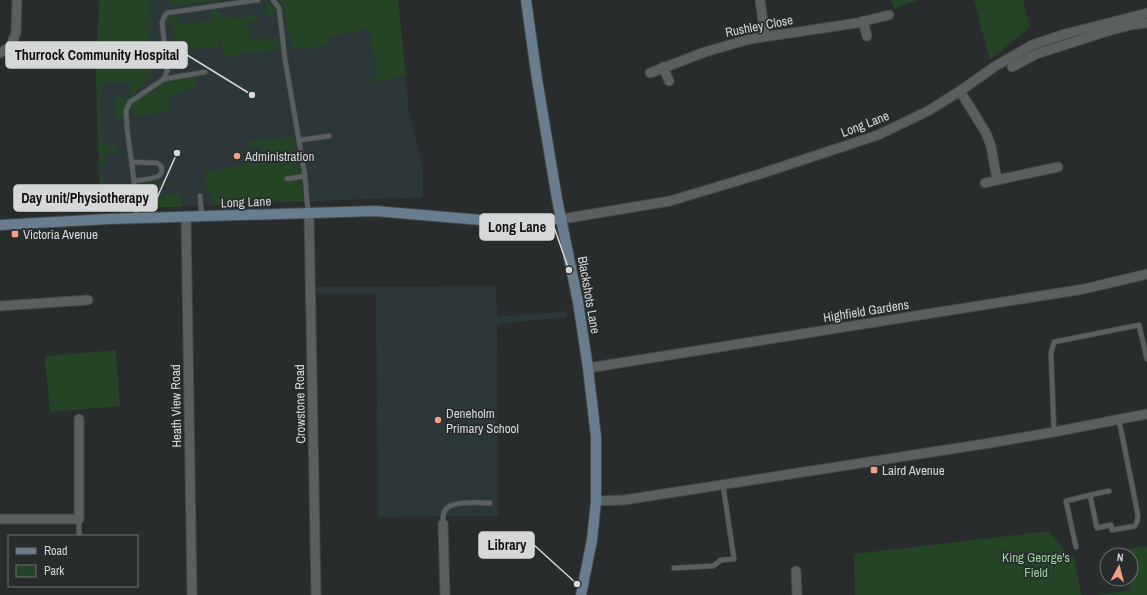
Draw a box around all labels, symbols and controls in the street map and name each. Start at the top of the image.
street label: Rushley Close [724,11,794,41]
callout: Thurrock Community Hospital [6,42,187,68]
text: Thurrock Community Hospital [15,46,179,64]
street label: Long Lane [838,107,892,141]
place label: Administration [244,148,314,165]
marker: Administration [232,151,242,161]
callout: Day unit/Physiotherapy [14,185,157,211]
text: Day unit/Physiotherapy [21,189,149,207]
street label: Long Lane [221,193,272,211]
callout: Long Lane [480,214,554,240]
text: Long Lane [488,218,546,236]
place label: Victoria Avenue [23,226,98,243]
marker: Victoria Avenue [10,229,20,239]
street label: Blackshots Lane [574,255,604,335]
street label: Highfield Gardens [822,296,910,326]
street label: Heath View Road [167,364,185,448]
street label: Crowstone Road [291,364,309,444]
place label: Deneholm Primary School [446,405,519,437]
marker: Deneholm Primary School [433,415,443,425]
place label: Laird Avenue [882,462,945,479]
marker: Laird Avenue [869,465,879,475]
callout: Library [479,532,534,558]
legend [8,535,138,587]
text: Library [488,536,527,554]
text: Road [44,543,68,559]
north arrow [1099,547,1139,587]
park label: King George's Field [1002,549,1070,581]
text: N [1116,550,1124,564]
text: Park [44,563,64,579]

